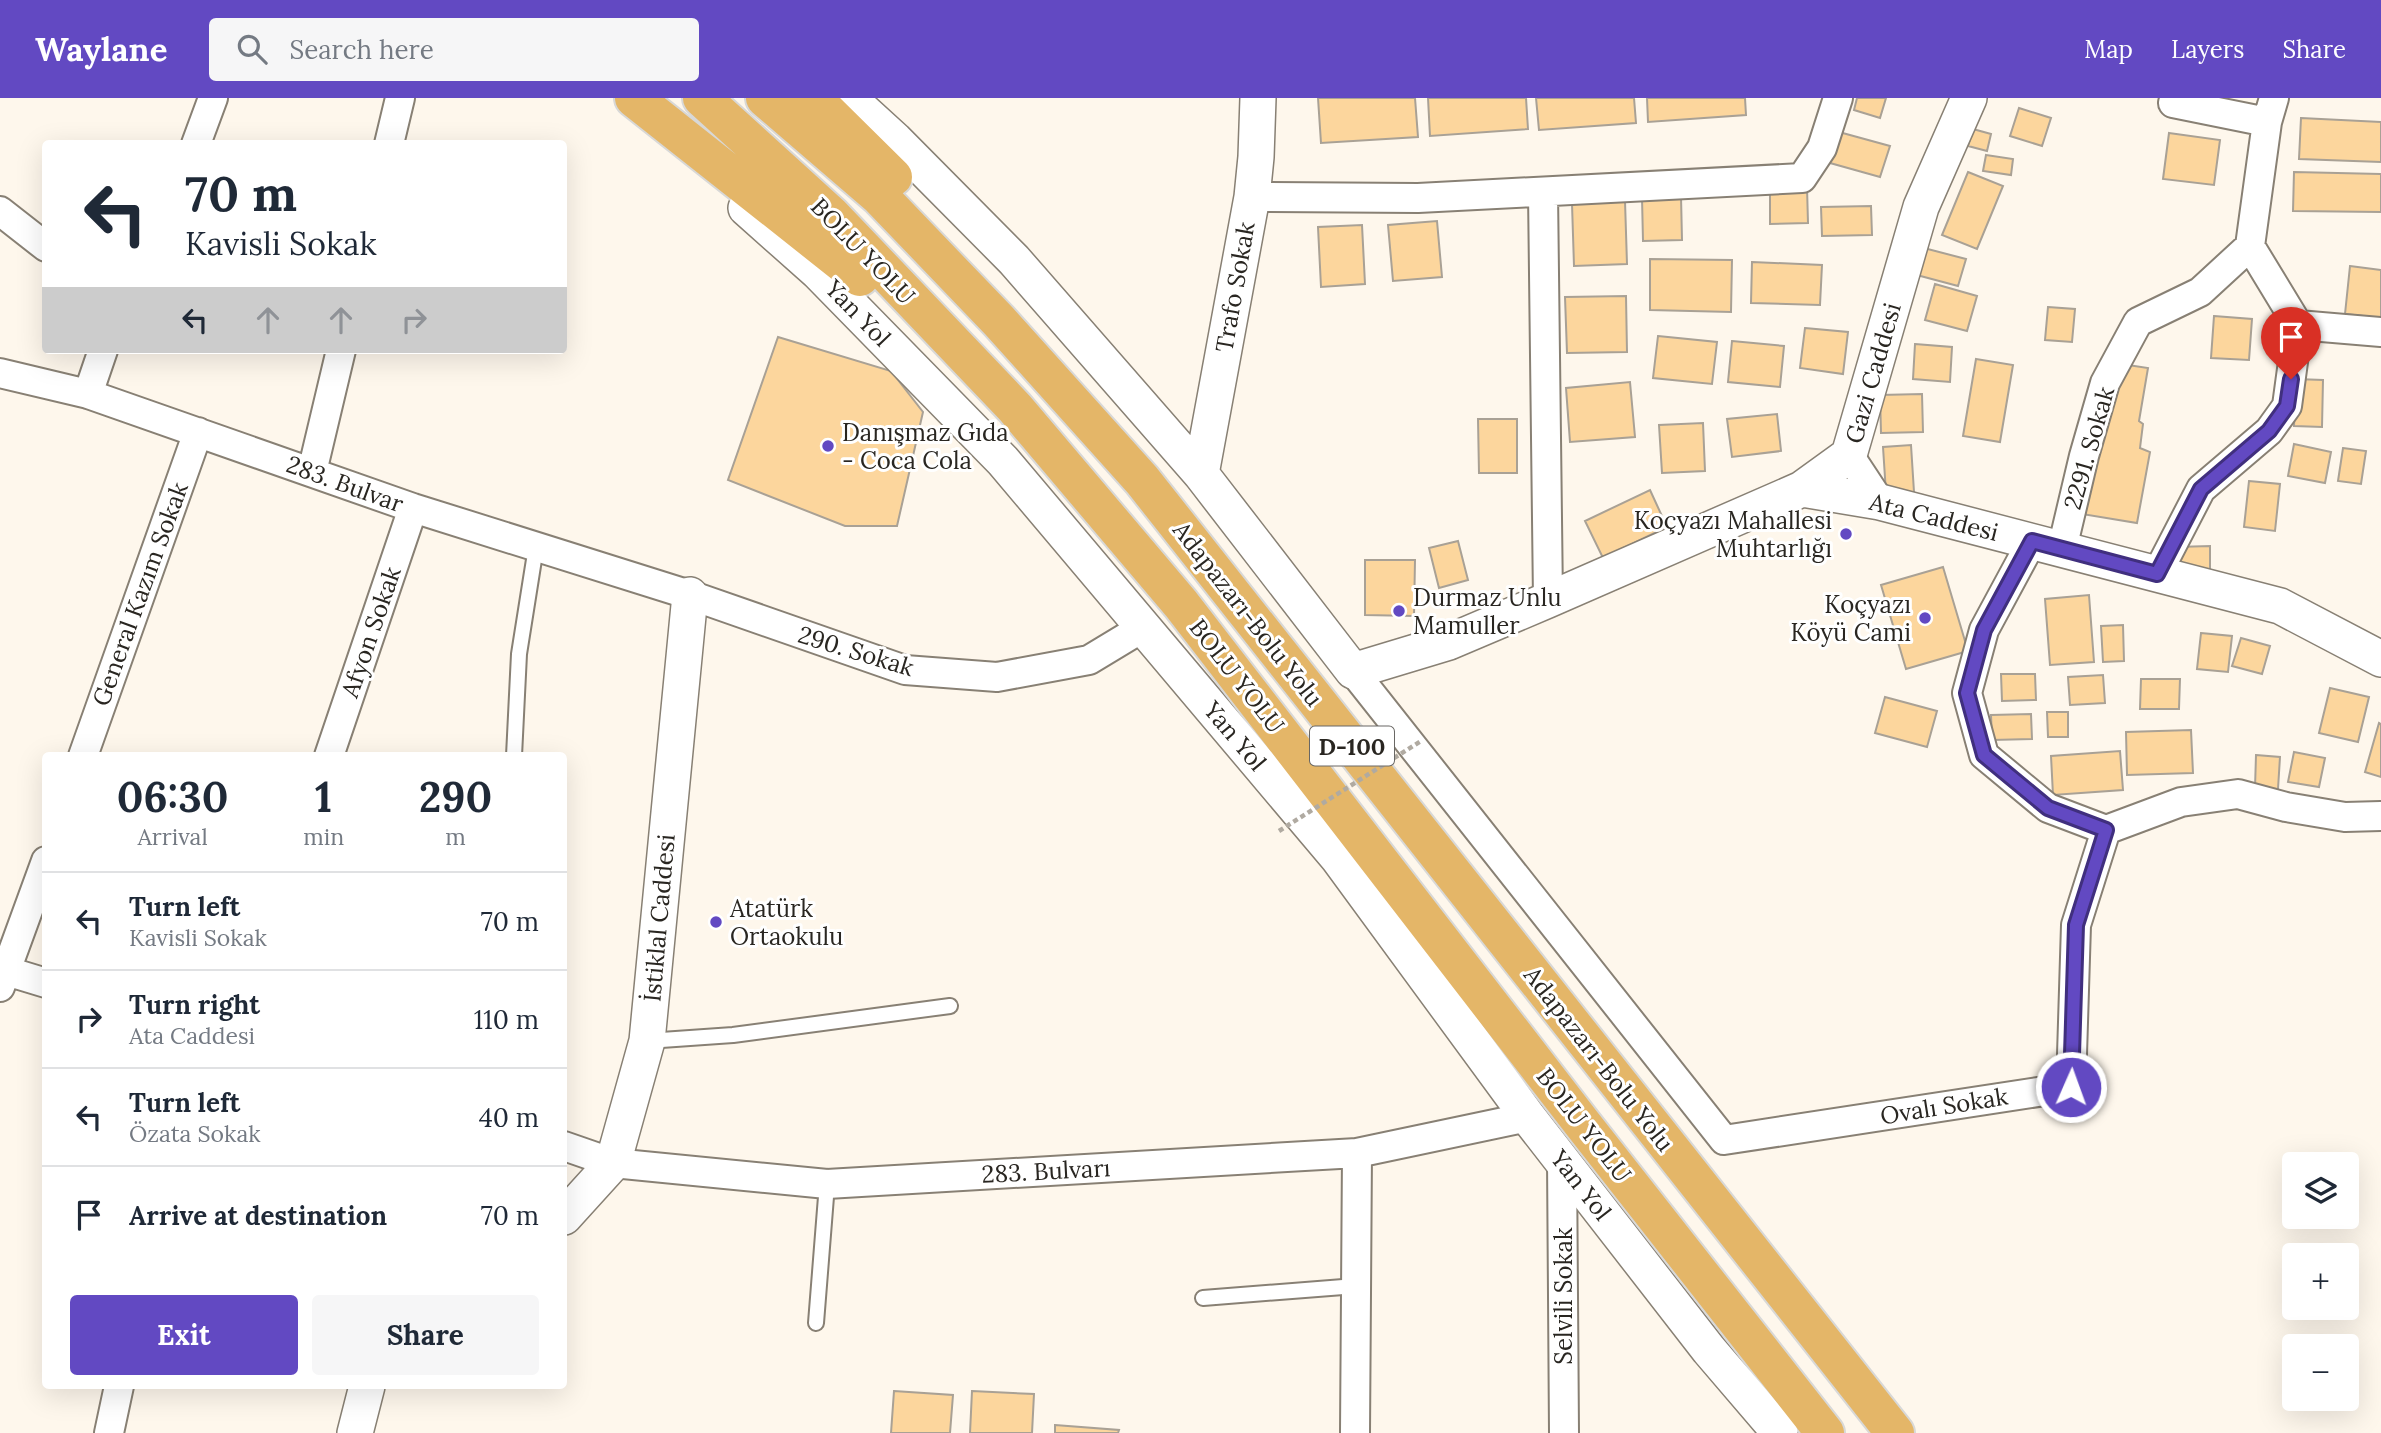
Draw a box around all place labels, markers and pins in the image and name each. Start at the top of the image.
pin [2261,307,2321,379]
place label: Danışmaz Gıda - Coca Cola [842,417,1009,476]
marker: Danışmaz Gıda - Coca Cola [820,438,836,454]
place label: Koçyazı Mahallesi Muhtarlığı [1634,505,1832,564]
marker: Koçyazı Mahallesi Muhtarlığı [1838,526,1854,542]
place label: Durmaz Unlu Mamuller [1413,582,1562,641]
place label: Koçyazı Köyü Cami [1790,589,1911,648]
marker: Durmaz Unlu Mamuller [1391,603,1407,619]
marker: Koçyazı Köyü Cami [1917,610,1933,626]
place label: Atatürk Ortaokulu [729,893,843,952]
marker: Atatürk Ortaokulu [708,914,724,930]

